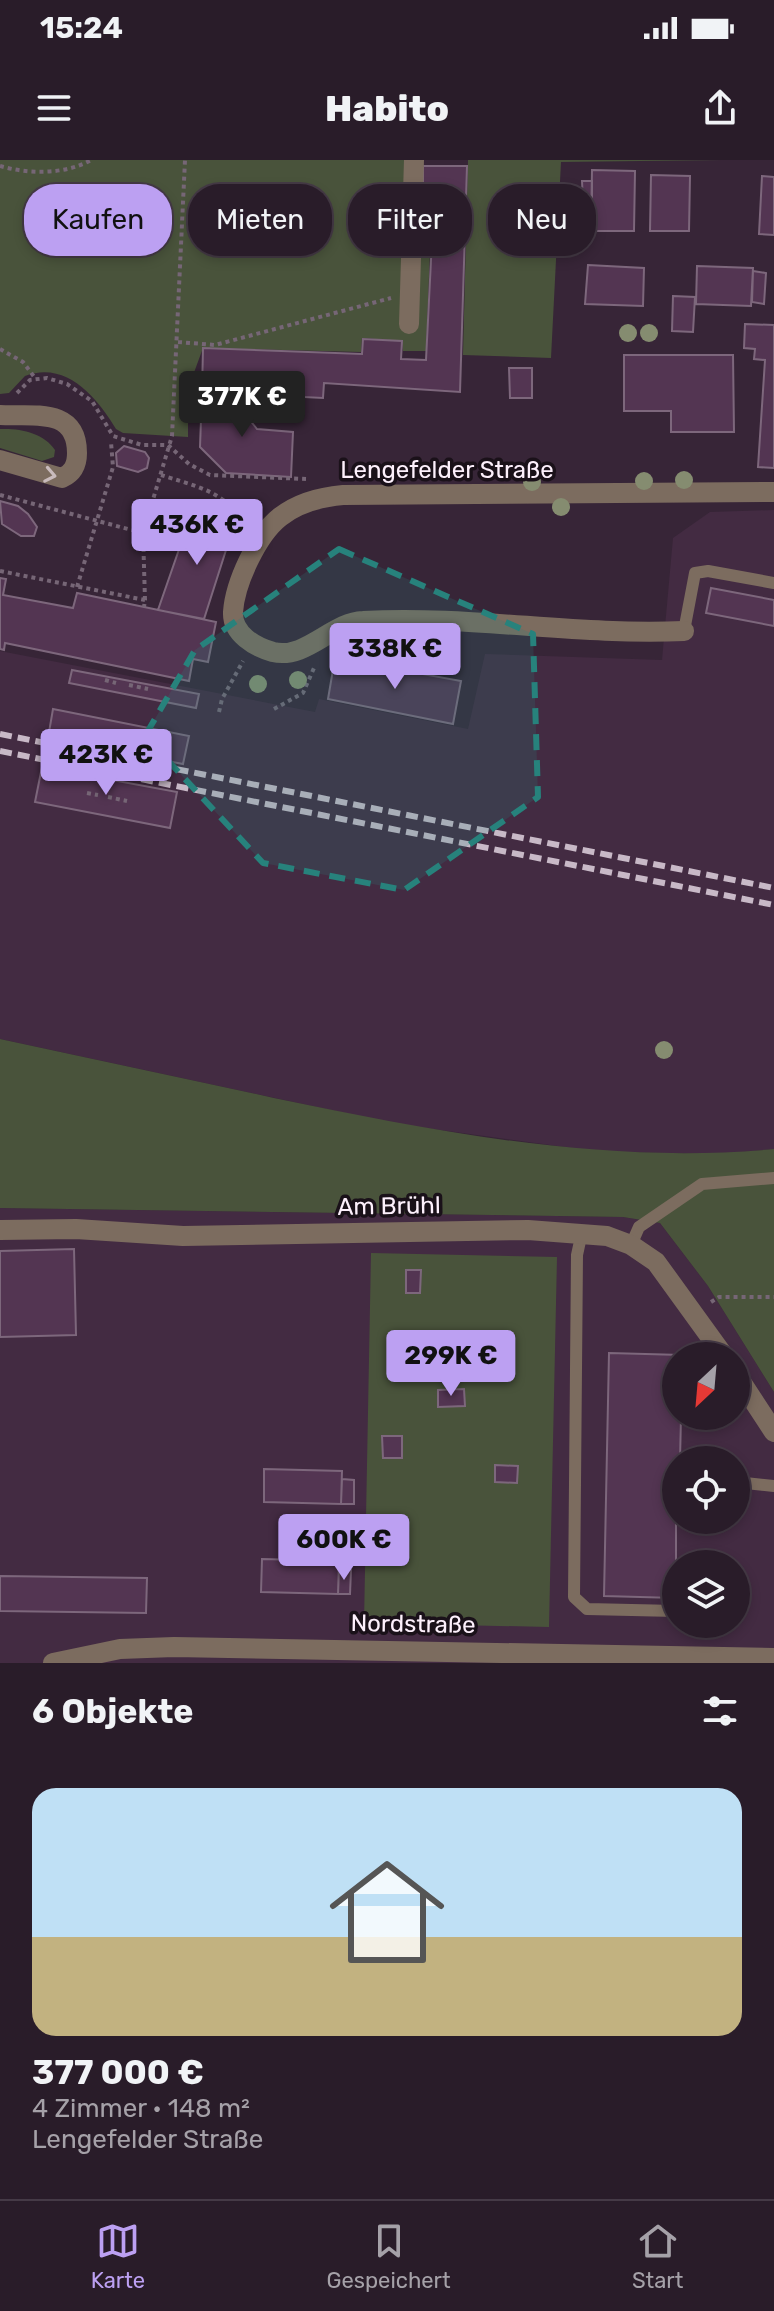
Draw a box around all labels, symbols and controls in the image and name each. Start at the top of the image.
text: 15:24 [40,10,123,46]
icon: menu [32,86,76,130]
icon: share [698,86,742,130]
text: Habito [325,87,449,130]
chip: Kaufen [24,184,172,256]
chip: Mieten [188,184,332,256]
chip: Filter [348,184,472,256]
chip: Neu [488,184,596,256]
pin: 377K € [177,371,307,439]
text: 377K € [197,381,287,412]
street label: Lengefelder Straße [340,456,554,484]
one-way arrow [43,466,57,483]
pin: 436K € [132,499,262,567]
text: 436K € [150,509,244,540]
pin: 338K € [330,623,460,691]
text: 338K € [348,633,442,664]
pin: 423K € [41,729,171,797]
text: 423K € [59,739,153,770]
street label: Am Brühl [337,1191,441,1221]
pin: 299K € [386,1330,516,1398]
text: 299K € [404,1340,498,1371]
north arrow [662,1342,750,1430]
map controls [662,1342,750,1638]
button: locate [662,1446,750,1534]
pin: 600K € [279,1514,409,1582]
text: 600K € [296,1524,392,1555]
button: layers [662,1550,750,1638]
street label: Nordstraße [350,1609,476,1639]
icon: filters [698,1689,742,1733]
text: 6 Objekte [32,1691,194,1732]
icon: home [315,1840,459,1984]
text: 377 000 € [32,2052,204,2093]
text: 4 Zimmer · 148 m² [32,2093,250,2124]
text: Lengefelder Straße [32,2124,263,2155]
tab: Karte [91,2219,145,2294]
tab: Gespeichert [326,2219,451,2294]
tab: Start [632,2219,683,2294]

